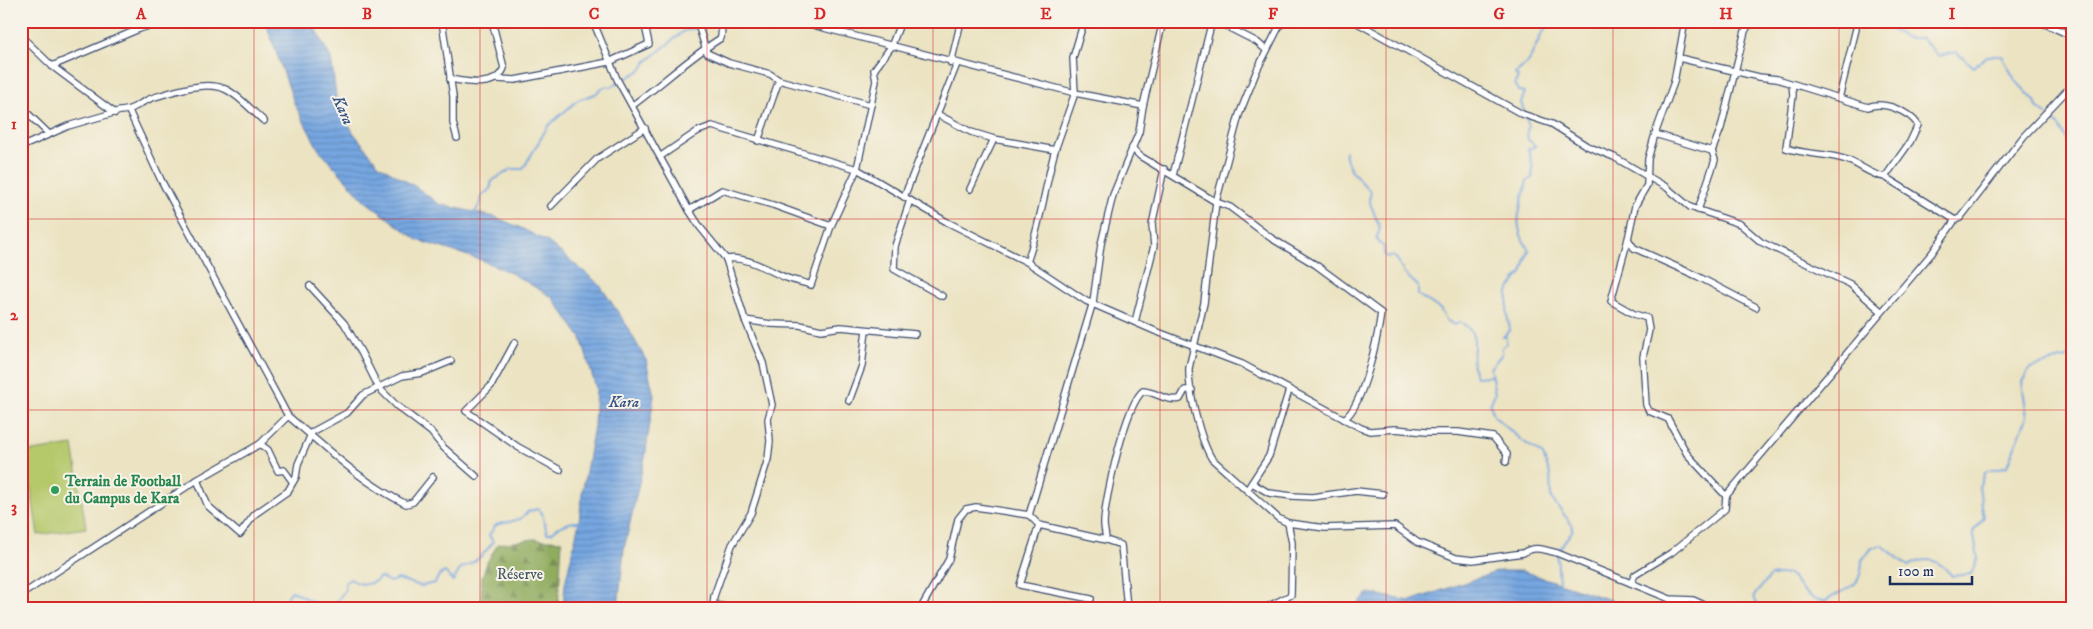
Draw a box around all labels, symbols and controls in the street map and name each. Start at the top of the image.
text: A [135,4,147,24]
text: B [362,4,372,24]
text: C [589,4,599,24]
text: D [814,4,826,24]
text: E [1040,4,1052,24]
text: F [1268,4,1278,24]
text: G [1493,4,1505,24]
text: H [1719,4,1733,24]
text: I [1949,4,1956,24]
water label: Kara [327,91,358,128]
text: 1 [11,114,17,134]
text: 2 [10,305,19,325]
water label: Kara [608,392,639,412]
place label: Terrain de Football du Campus de Kara [64,472,181,508]
marker: Terrain de Football du Campus de Kara [49,484,61,496]
text: 3 [11,497,17,517]
scale bar [1890,554,1973,586]
text: 100 m [1898,562,1934,581]
park label: Réserve [497,565,543,584]

